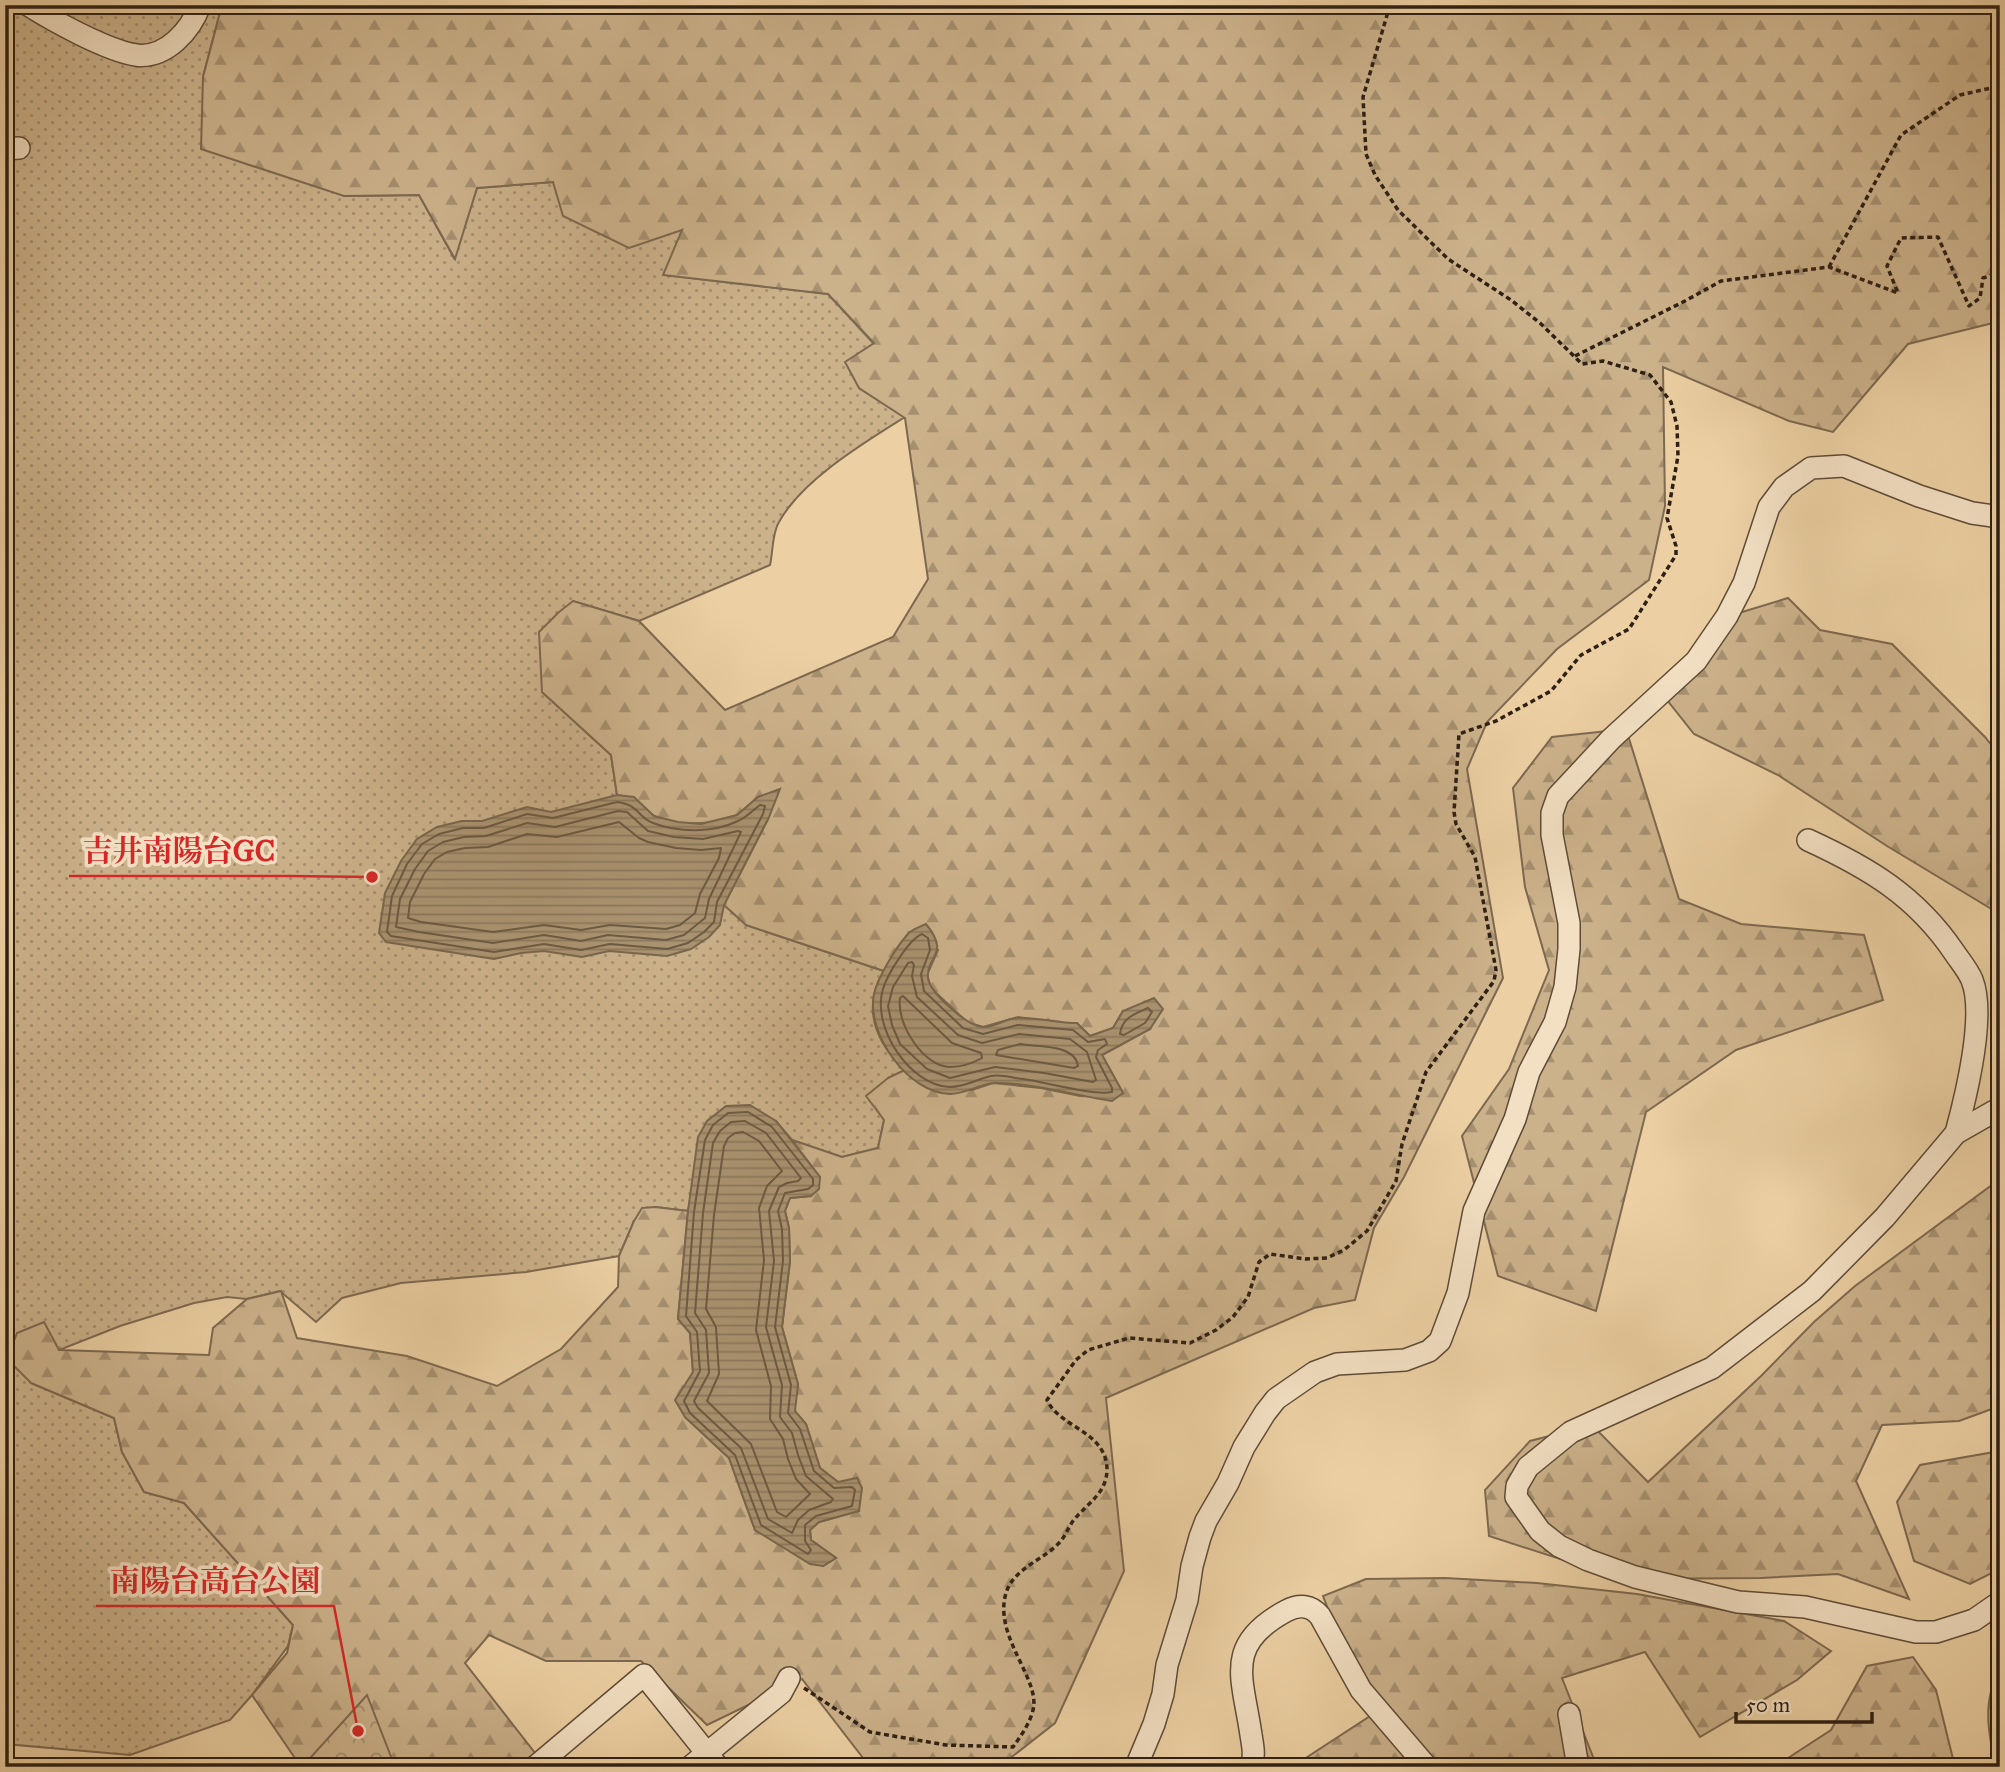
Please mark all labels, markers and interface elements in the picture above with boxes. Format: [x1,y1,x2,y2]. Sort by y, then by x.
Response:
callout: 吉井南陽台GC [69,825,289,876]
text: 吉井南陽台GC [83,833,275,869]
callout: 南陽台高台公園 [96,1555,334,1606]
text: 南陽台高台公園 [110,1563,320,1599]
scale bar [1736,1681,1872,1725]
text: 50 m [1746,1692,1791,1718]

